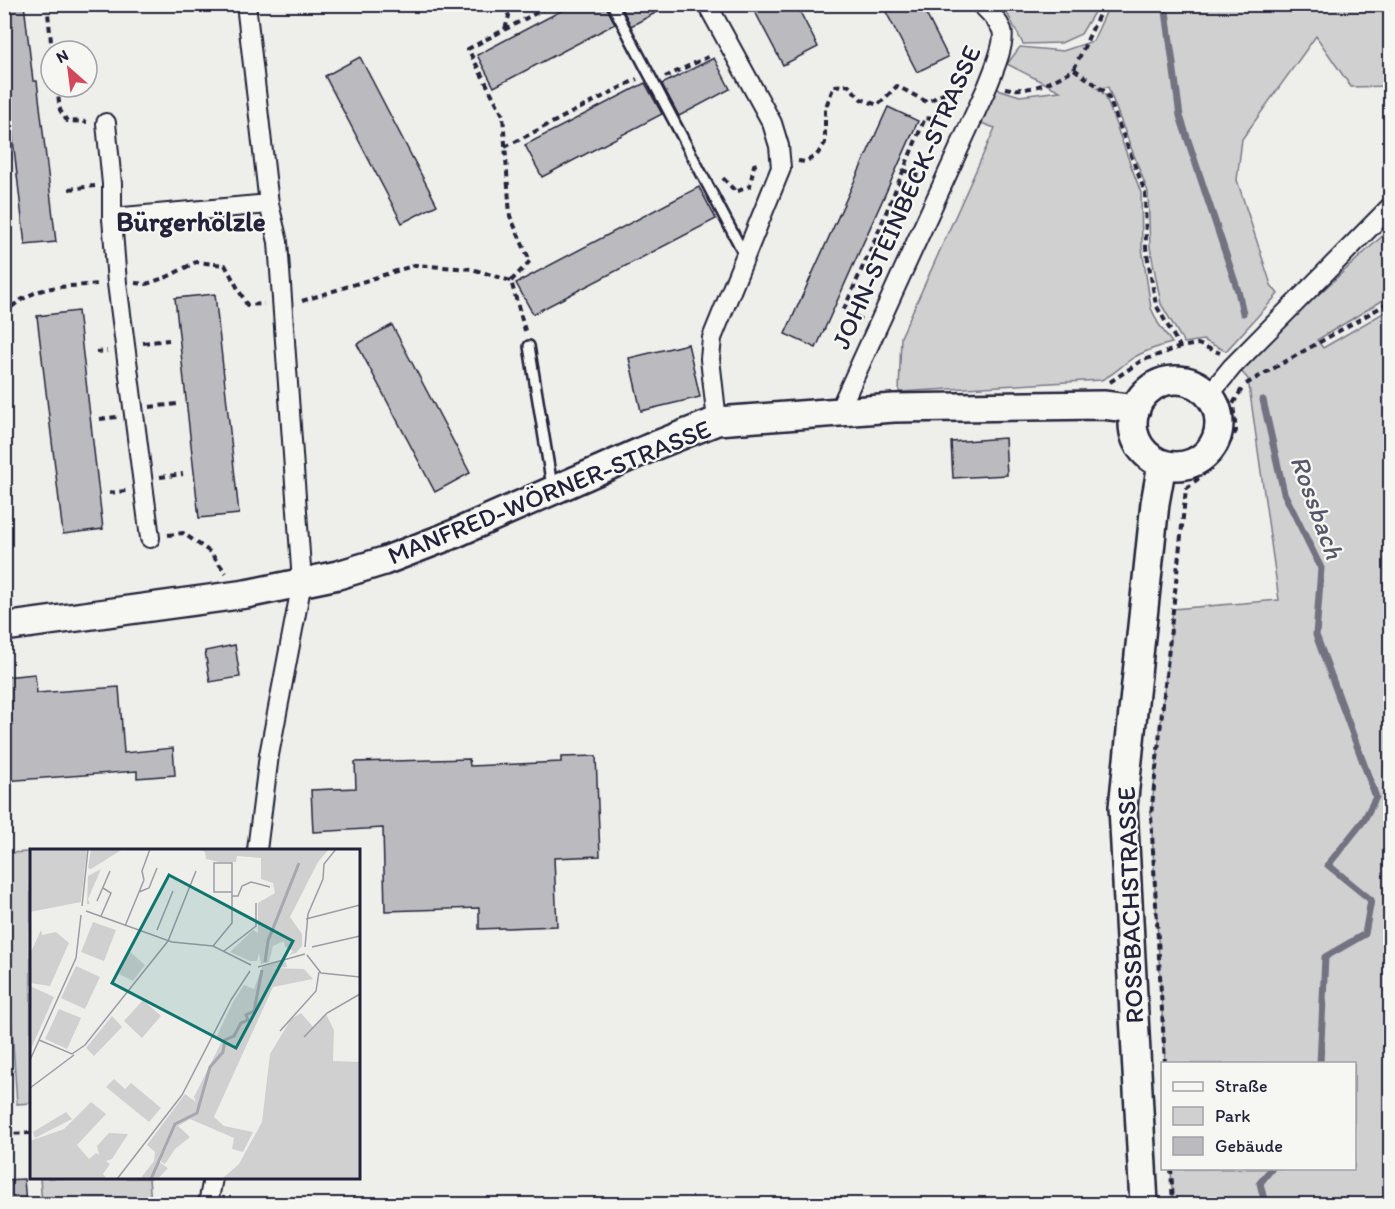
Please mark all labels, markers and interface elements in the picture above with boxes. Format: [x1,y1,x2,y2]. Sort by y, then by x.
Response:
north arrow [39,39,99,99]
street label: JOHN-STEINBECK-STRASSE [824,40,988,354]
text: N [53,45,71,67]
district label: Bürgerhölzle [116,205,266,238]
street label: MANFRED-WÖRNER-STRASSE [383,412,715,572]
water label: Rossbach [1284,451,1351,563]
street label: ROSSBACHSTRASSE [1110,786,1150,1024]
inset map [30,849,360,1179]
legend [1161,1062,1356,1170]
text: Straße [1215,1075,1268,1097]
text: Park [1215,1105,1250,1127]
text: Gebäude [1215,1135,1283,1157]

